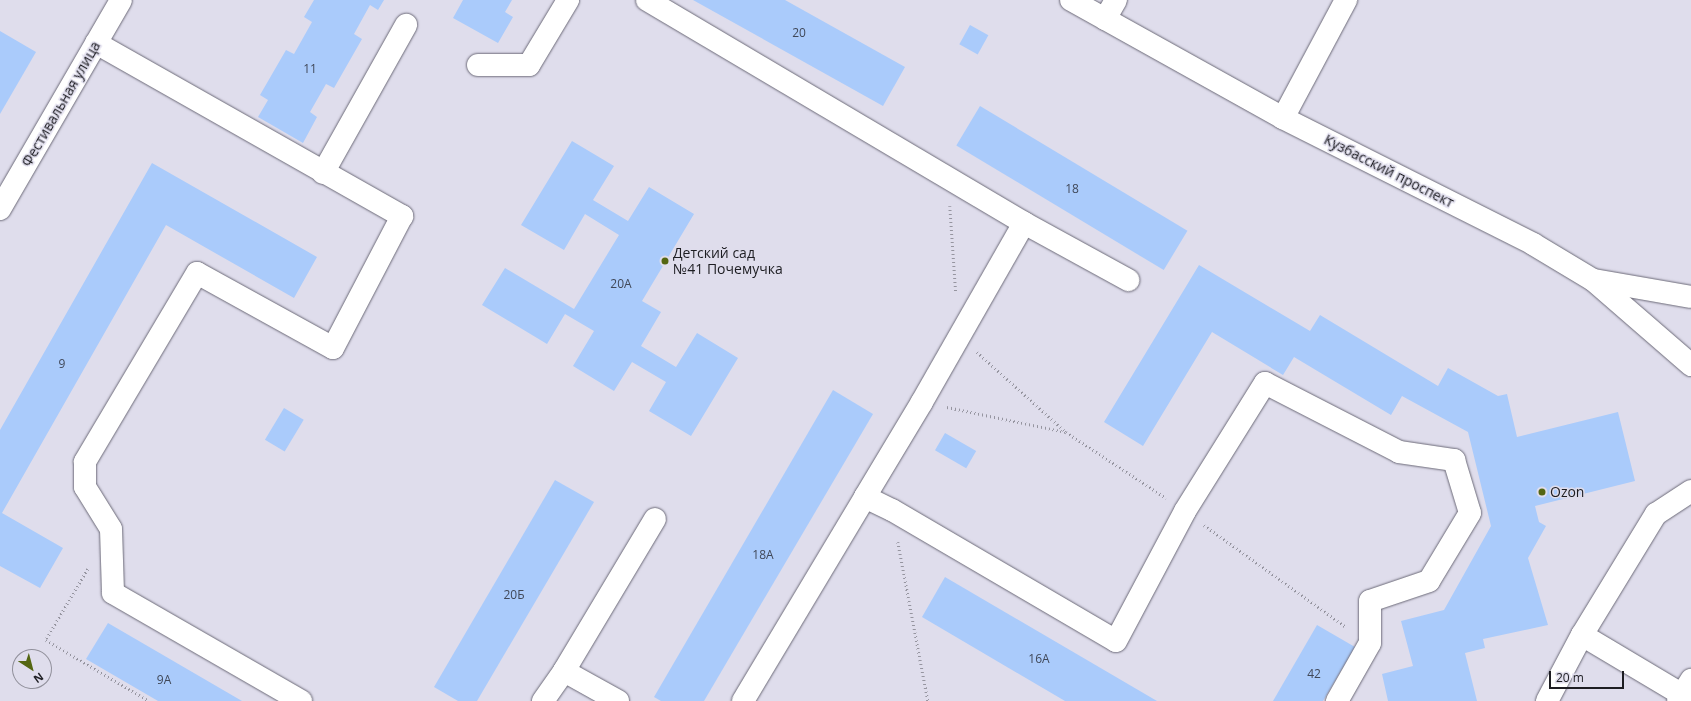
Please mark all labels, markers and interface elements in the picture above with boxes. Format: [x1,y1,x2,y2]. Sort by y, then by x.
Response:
house number: 20 [792,26,806,40]
street label: Фестивальная улица [18,38,104,170]
house number: 11 [303,62,317,76]
street label: Кузбасский проспект [1321,131,1457,211]
house number: 18 [1065,182,1079,196]
place label: Детский сад №41 Почемучка [673,245,783,278]
marker: Детский сад №41 Почемучка [660,256,670,266]
house number: 20А [610,277,632,291]
house number: 9 [59,357,65,371]
place label: Ozon [1550,484,1584,500]
marker: Ozon [1537,487,1547,497]
house number: 18А [752,548,774,562]
house number: 20Б [503,588,525,602]
north arrow [12,649,52,689]
house number: 16А [1028,652,1050,666]
scale bar [1551,663,1626,689]
house number: 42 [1307,667,1321,681]
text: 20 m [1556,669,1584,686]
text: N [31,670,47,687]
house number: 9А [157,673,171,687]

